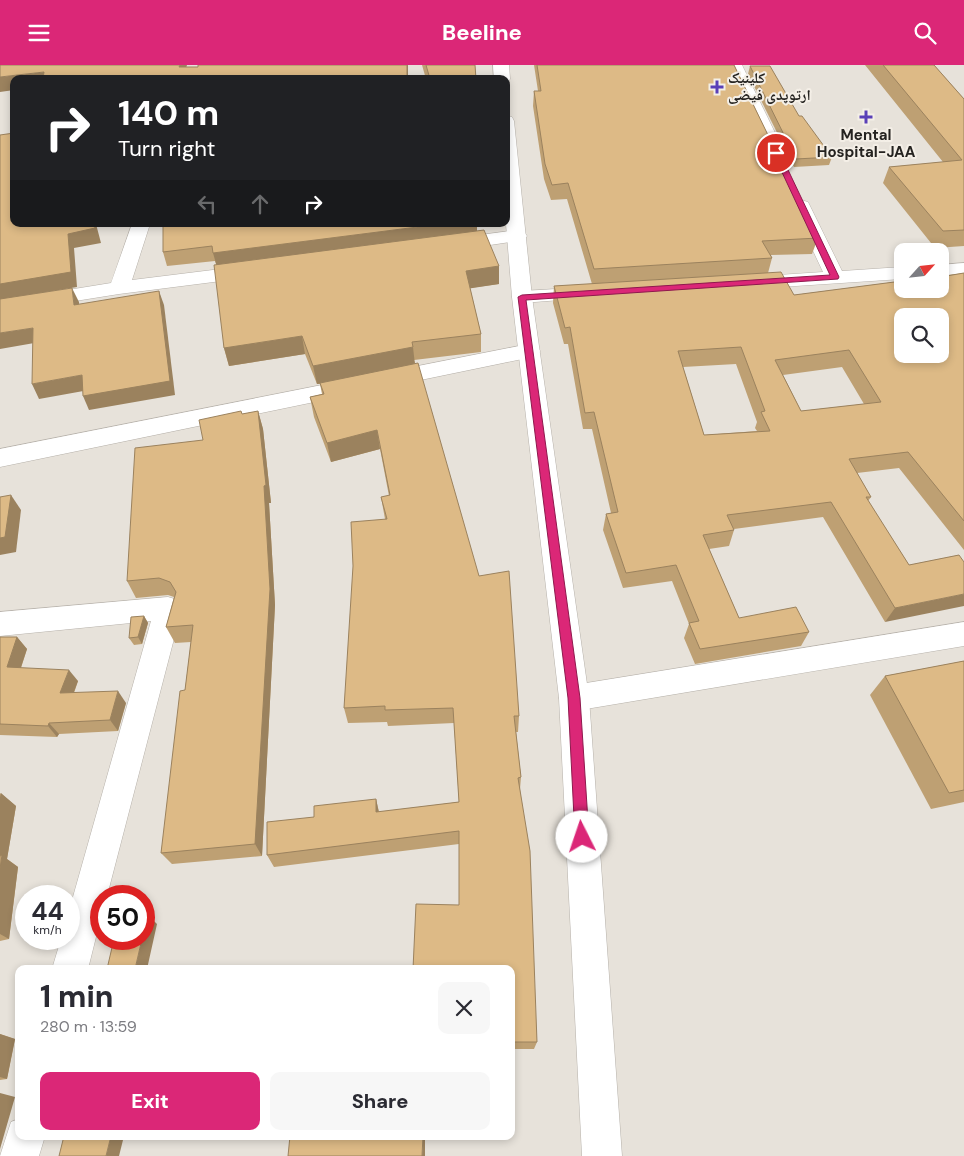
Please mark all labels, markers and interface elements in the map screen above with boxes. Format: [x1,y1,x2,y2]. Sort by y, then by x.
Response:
text: Beeline [442,18,522,47]
icon: menu [25,19,53,47]
icon: search [911,19,939,47]
place label: کلینیک ارتوپدی فیضی [728,68,811,105]
marker: کلینیک ارتوپدی فیضی [710,80,724,94]
text: 140 m [118,90,219,136]
icon: right [35,95,100,160]
marker: Mental Hospital-JAA [859,110,873,124]
place label: Mental Hospital-JAA [817,125,916,162]
pin [755,132,797,174]
text: Turn right [118,134,215,163]
icon: arrive [762,139,790,167]
icon: left [193,190,221,218]
icon: ahead [246,190,274,218]
icon: right [299,190,327,218]
north arrow [894,243,949,297]
map controls [894,243,949,363]
button: search [894,308,949,363]
position arrow [555,810,607,862]
speed limit sign: 50 [90,885,155,950]
text: 44 [31,895,64,928]
text: km/h [33,922,62,938]
text: 1 min [40,977,113,1016]
button: close [438,982,490,1034]
text: 280 m · 13:59 [40,1016,137,1037]
button: Exit [40,1072,260,1130]
button: Share [270,1072,490,1130]

